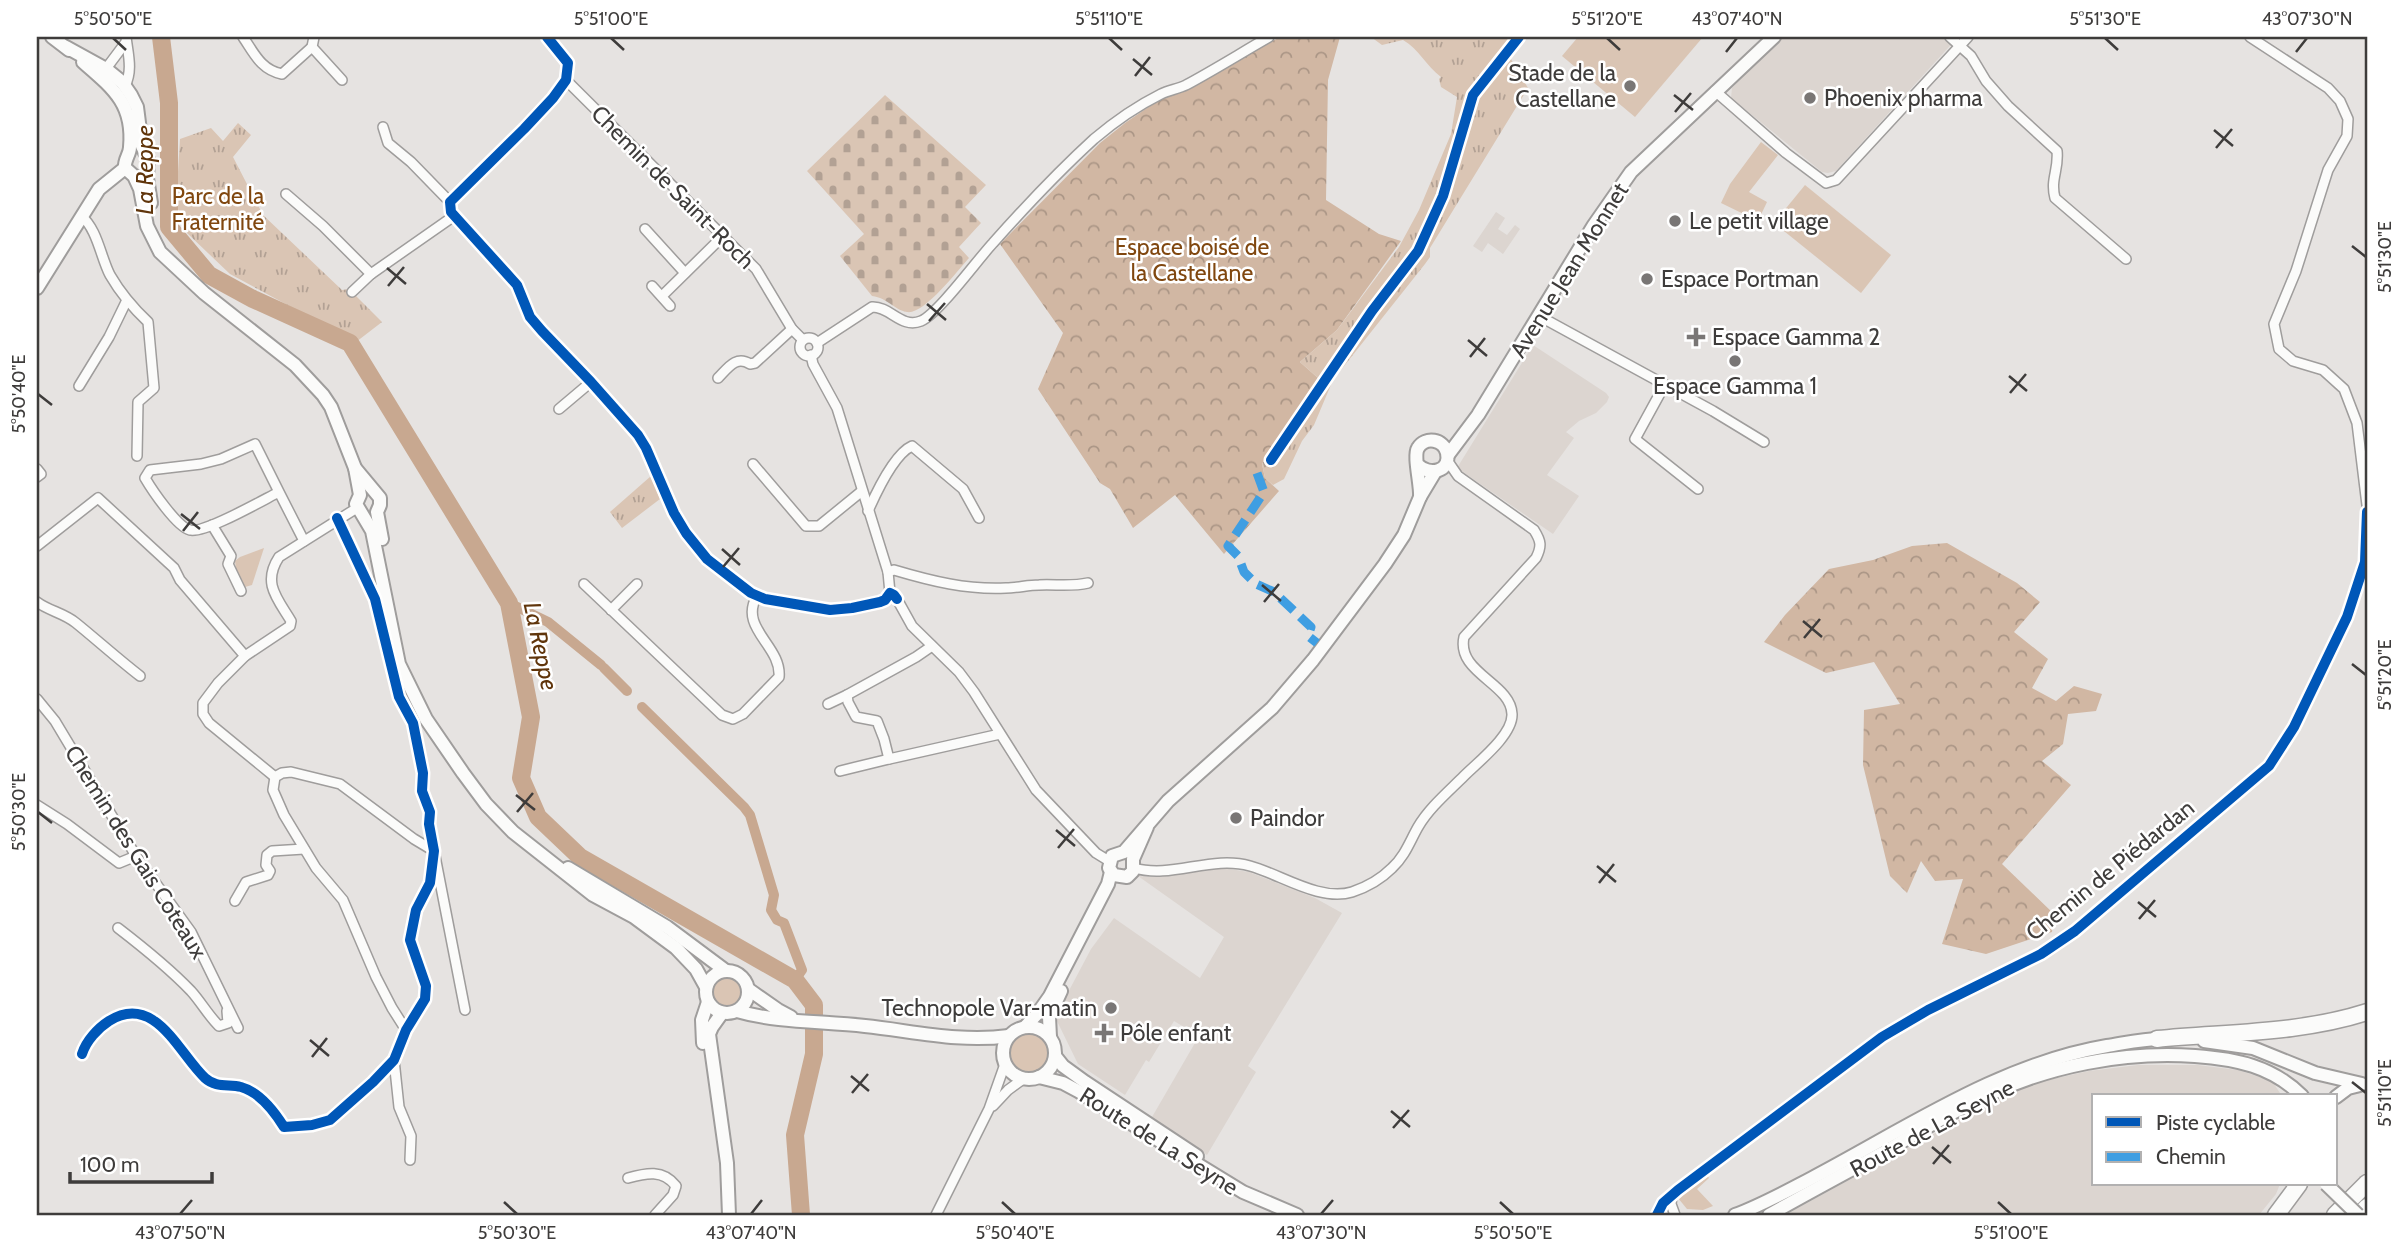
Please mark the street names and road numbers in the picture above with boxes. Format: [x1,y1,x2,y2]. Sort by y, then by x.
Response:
street label: Chemin de Saint-Roch [585,99,761,275]
street label: Avenue Jean Monnet [1504,177,1634,363]
street label: Chemin des Gais Coteaux [59,740,213,964]
street label: Chemin de Piédardan [2020,794,2200,946]
street label: Route de La Seyne [1845,1073,2019,1183]
street label: Route de La Seyne [1075,1081,1244,1201]

